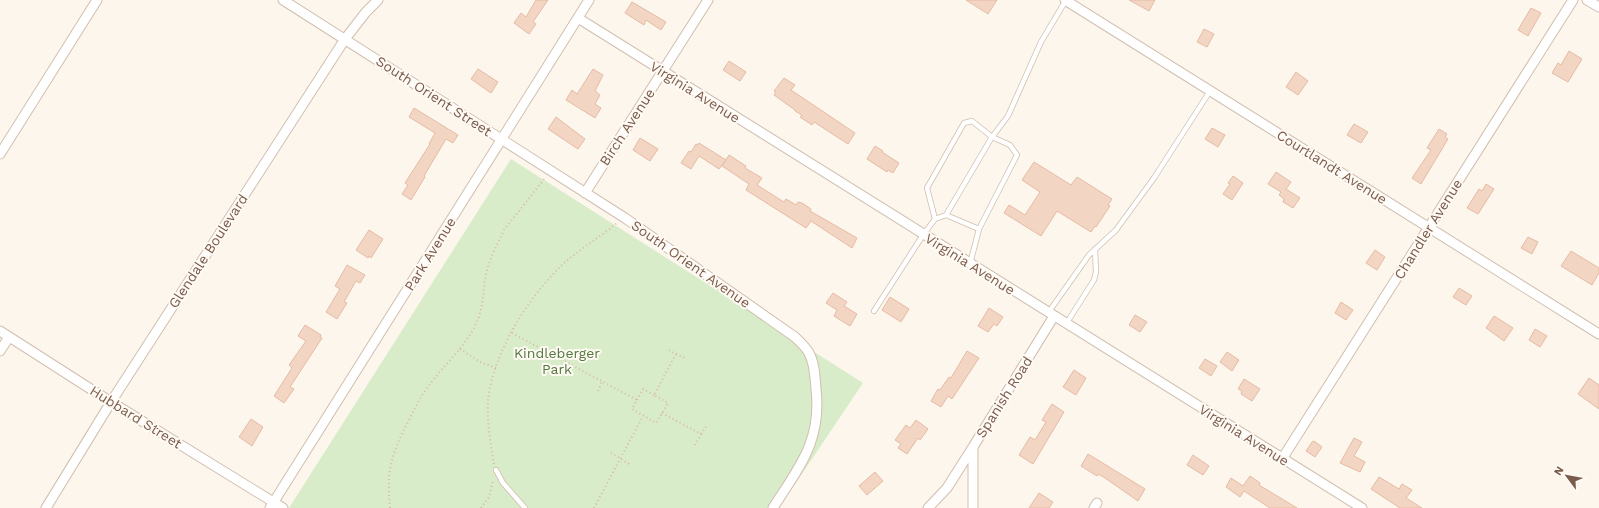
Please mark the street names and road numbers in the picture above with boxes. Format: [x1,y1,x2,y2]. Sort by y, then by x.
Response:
street label: South Orient Street [373,53,495,139]
street label: Virginia Avenue [647,58,743,126]
street label: Birch Avenue [596,85,658,169]
street label: Courtlandt Avenue [1274,127,1390,207]
street label: Chandler Avenue [1391,176,1465,282]
street label: Glendale Boulevard [165,191,251,311]
street label: Park Avenue [401,214,459,294]
street label: South Orient Avenue [628,217,754,311]
street label: Virginia Avenue [922,230,1018,298]
street label: Spanish Road [973,353,1035,441]
street label: Hubbard Street [87,382,185,452]
street label: Virginia Avenue [1196,401,1292,469]

